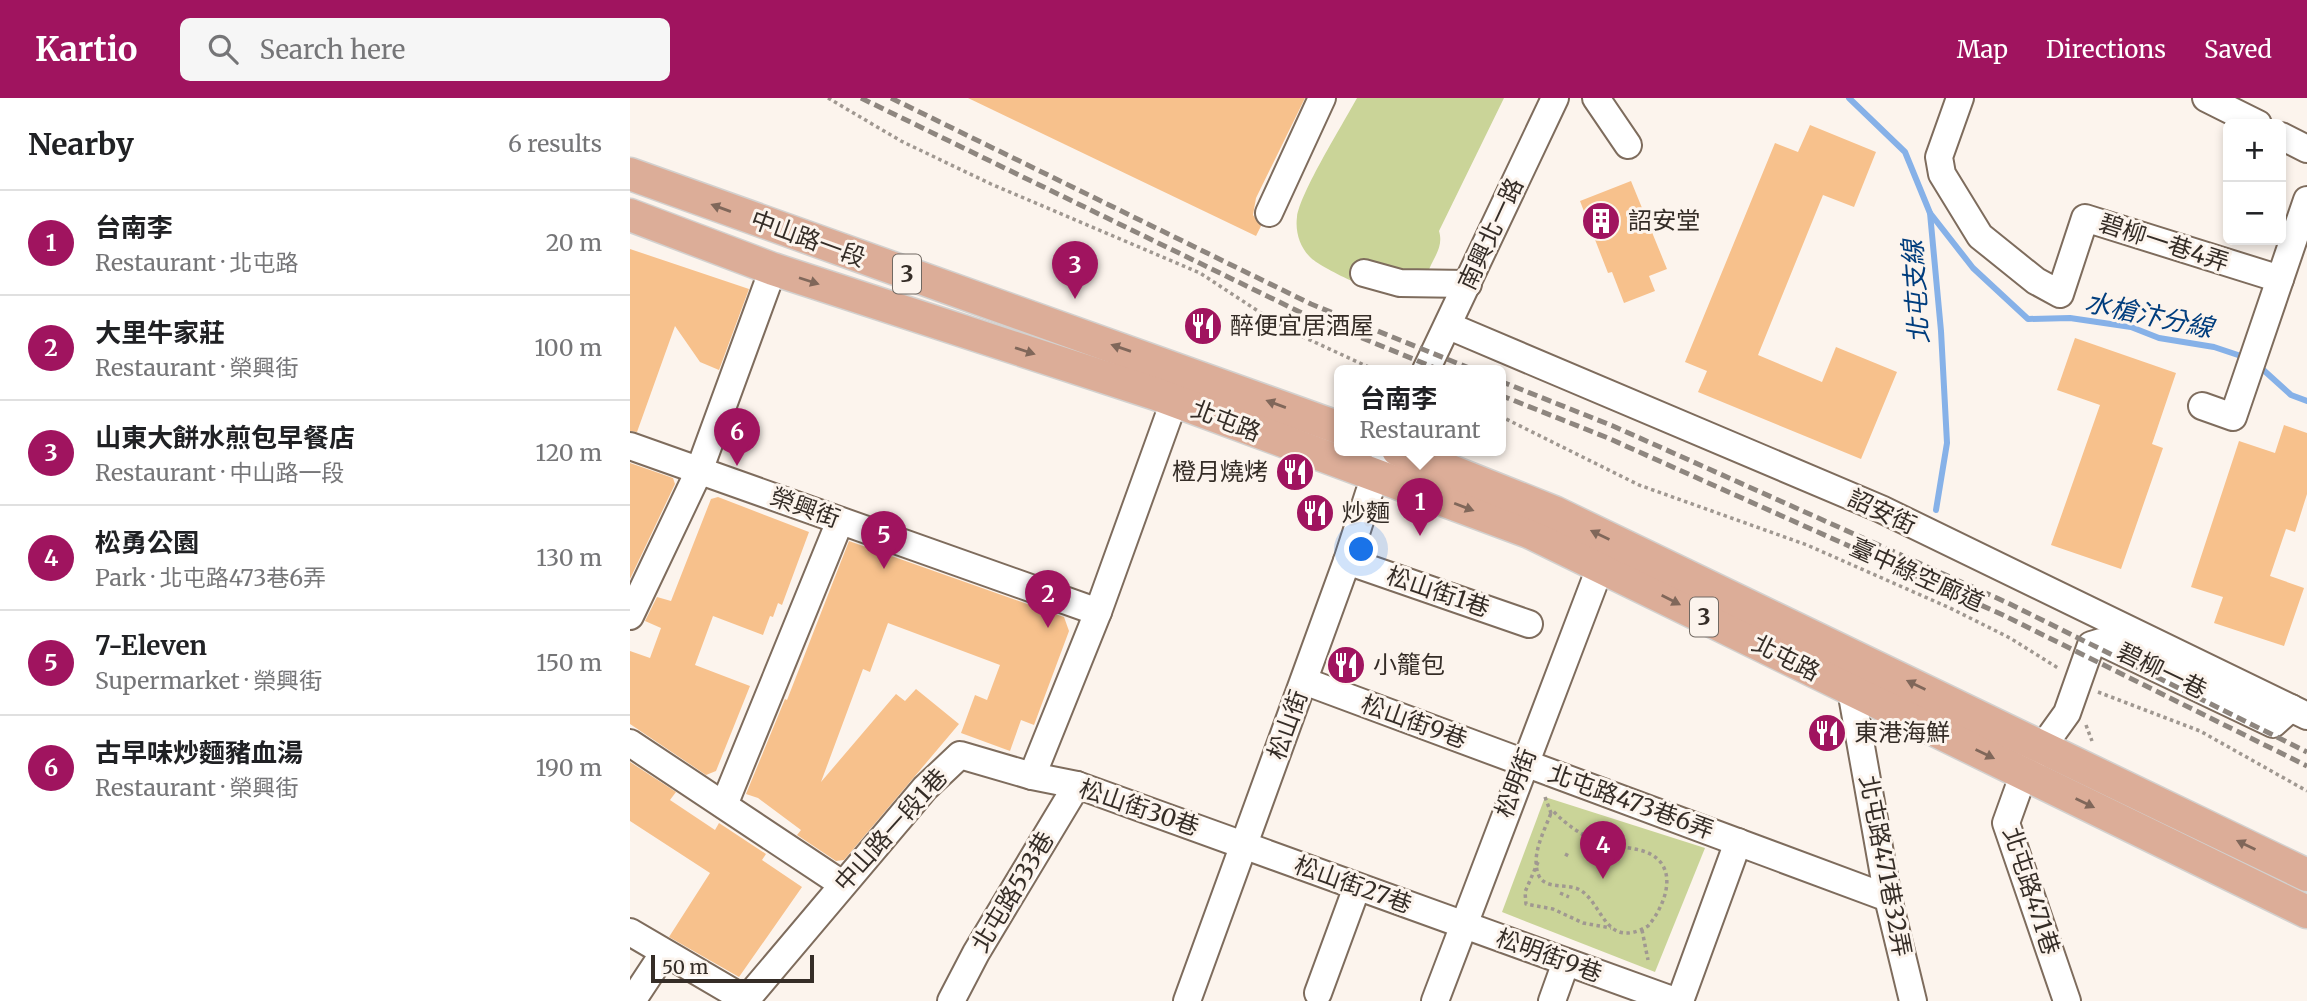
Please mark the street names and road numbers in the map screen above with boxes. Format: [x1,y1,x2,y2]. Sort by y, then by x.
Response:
street label: 南興北一路 [1451,173,1530,295]
street label: 中山路一段 [746,203,870,274]
street label: 碧柳一巷4弄 [2095,207,2233,278]
road number: 3 [893,254,921,294]
street label: 北屯路 [1187,393,1265,448]
street label: 榮興街 [766,481,844,534]
street label: 詔安街 [1843,482,1921,541]
street label: 臺中綠空廊道 [1845,531,1989,618]
street label: 松山街1巷 [1383,559,1494,624]
road number: 3 [1690,597,1718,636]
street label: 北屯路 [1747,627,1825,688]
street label: 碧柳一巷 [2112,636,2212,706]
street label: 松山街 [1261,686,1314,764]
street label: 松山街9巷 [1357,688,1471,755]
street label: 松明街 [1488,744,1543,822]
street label: 北屯路473巷6弄 [1544,759,1718,845]
street label: 中山路一段1巷 [827,762,954,898]
street label: 松山街30巷 [1075,773,1203,843]
street label: 北屯路471巷32弄 [1853,773,1918,959]
street label: 北屯路471巷 [1996,823,2067,959]
street label: 北屯路533巷 [964,826,1061,958]
street label: 松山街27巷 [1290,849,1416,920]
street label: 松明街9巷 [1492,922,1606,989]

